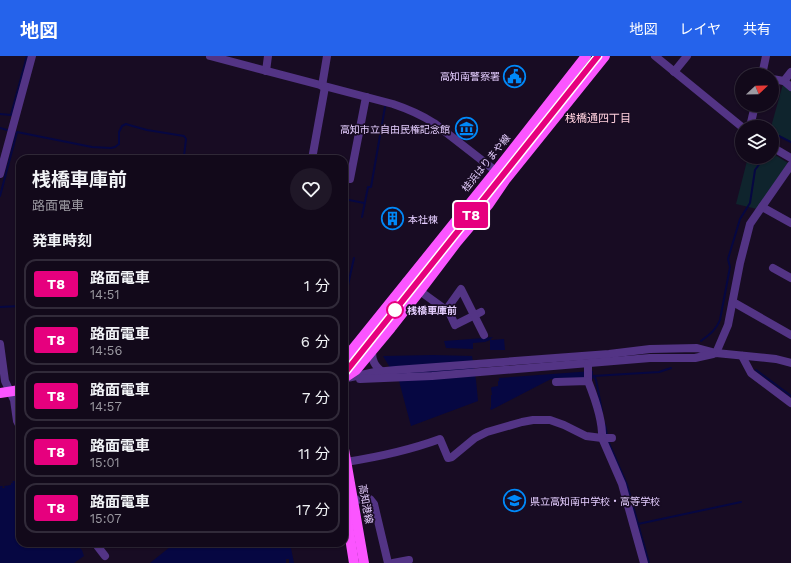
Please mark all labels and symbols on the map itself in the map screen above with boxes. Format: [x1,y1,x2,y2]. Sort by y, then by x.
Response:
public building icon: 高知南警察署 [502,63,528,89]
north arrow [735,68,779,112]
place label: 高知南警察署 [440,71,500,82]
district label: 桟橋通四丁目 [565,112,631,125]
museum icon: 高知市立自由民権記念館 [453,116,479,142]
place label: 高知市立自由民権記念館 [340,124,450,135]
street label: 桂浜はりまや線 [460,132,512,194]
line badge: T8 [453,202,489,228]
building icon: 本社棟 [380,206,406,232]
place label: 本社棟 [408,214,438,225]
marker: 桟橋車庫前 [386,301,404,319]
place label: 桟橋車庫前 [407,305,457,316]
street label: 高知港線 [357,483,375,525]
school or university icon: 県立高知南中学校・高等学校 [501,488,527,514]
place label: 県立高知南中学校・高等学校 [530,496,660,507]

